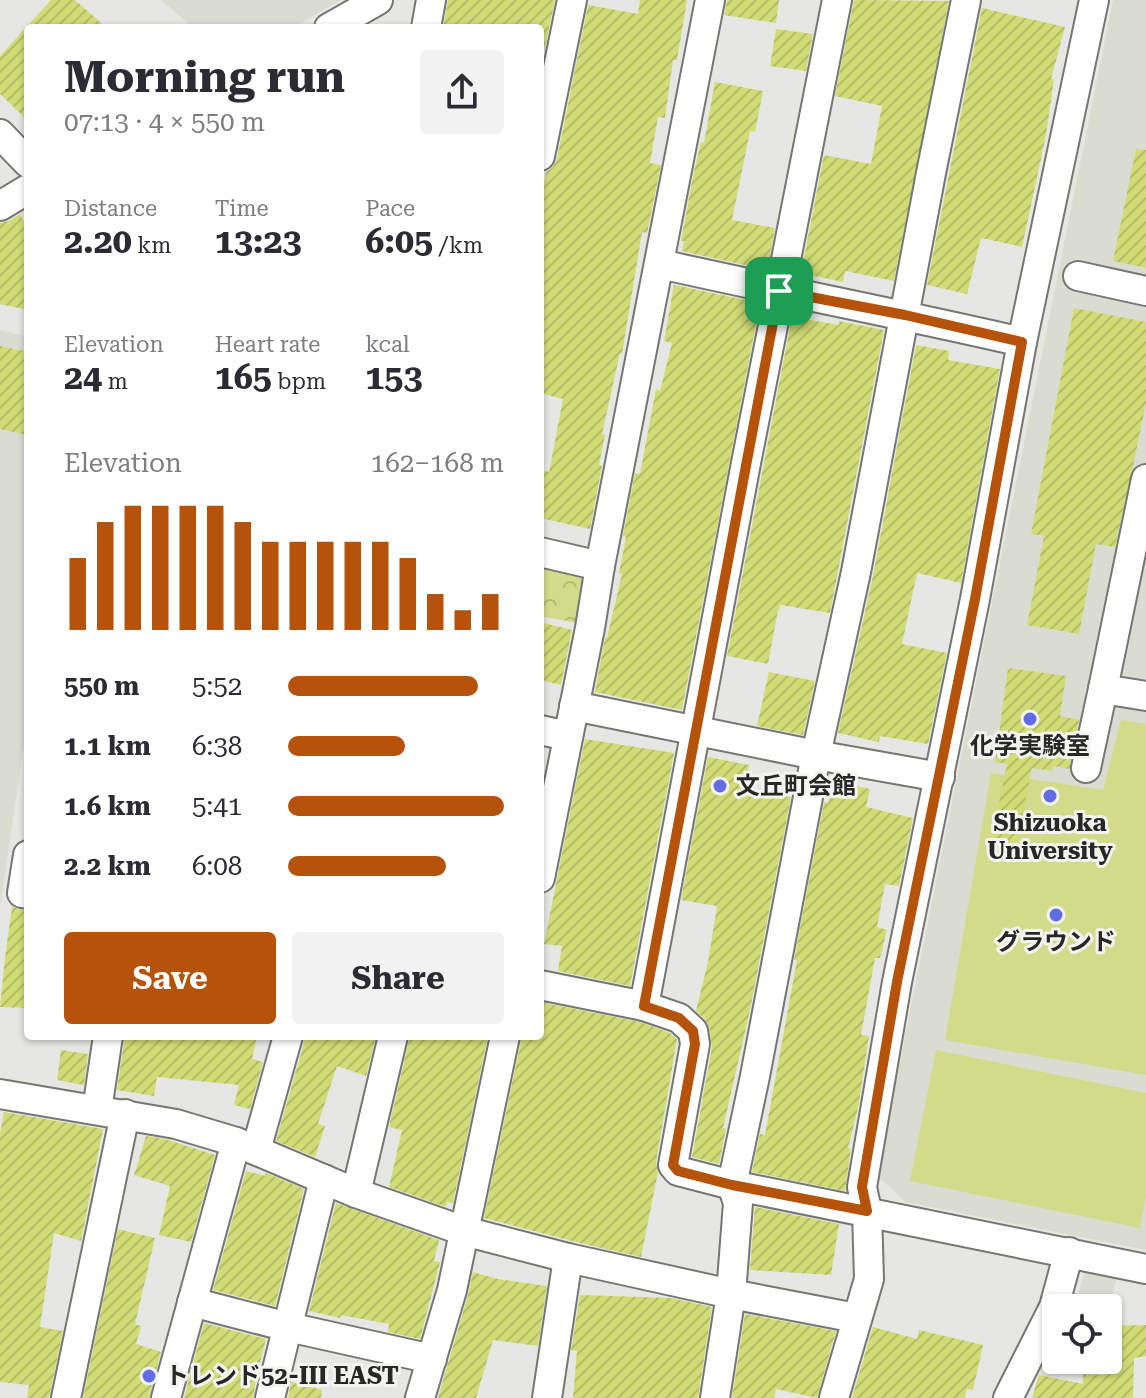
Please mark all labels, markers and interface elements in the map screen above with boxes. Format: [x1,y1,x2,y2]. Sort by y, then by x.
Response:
button: share [420,50,504,134]
text: Morning run [64,51,345,103]
text: 07:13 · 4 × 550 m [64,107,265,137]
text: Distance [64,196,157,221]
text: Time [215,196,269,221]
text: Pace [365,196,415,221]
text: 2.20 [64,221,132,261]
text: 13:23 [215,221,301,261]
text: 6:05 [365,221,433,261]
text: km [132,233,171,258]
text: /km [433,233,483,258]
pin [745,257,813,325]
icon: arrive [757,269,801,313]
text: Elevation [64,332,164,357]
text: Heart rate [215,332,320,357]
text: kcal [365,332,410,357]
text: 24 [64,357,102,397]
text: 165 [215,357,272,397]
text: 153 [365,357,422,397]
text: m [102,369,128,394]
text: bpm [272,369,326,394]
text: Elevation [64,448,182,478]
text: 162–168 m [371,448,504,478]
text: 550 m [64,671,139,701]
text: 5:52 [192,671,242,701]
marker: 化学実験室 [1021,710,1039,728]
text: 1.1 km [64,731,151,761]
text: 6:38 [192,731,242,761]
place label: 化学実験室 [970,732,1090,760]
place label: 文丘町会館 [736,772,856,800]
marker: 文丘町会館 [711,777,729,795]
marker: Shizuoka University [1041,787,1059,805]
text: 1.6 km [64,791,151,821]
text: 5:41 [192,791,242,821]
place label: Shizuoka University [987,809,1113,865]
text: 2.2 km [64,851,151,881]
text: 6:08 [192,851,242,881]
marker: グラウンド [1047,906,1065,924]
place label: グラウンド [996,928,1116,956]
button: Save [64,932,276,1024]
button: Share [292,932,504,1024]
map controls [1042,1294,1122,1374]
button: locate [1042,1294,1122,1374]
place label: トレンド52-III EAST [165,1362,399,1390]
marker: トレンド52-III EAST [140,1367,158,1385]

